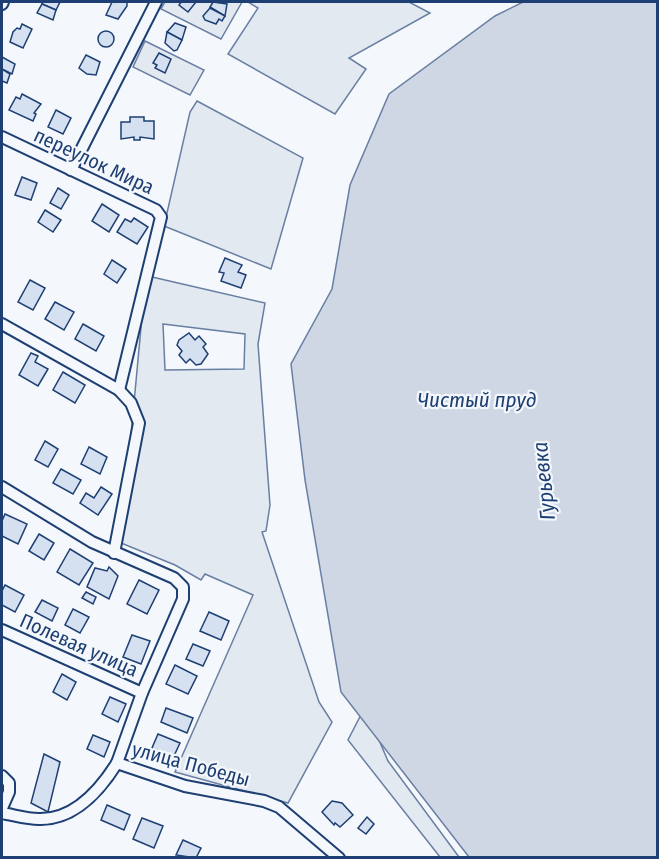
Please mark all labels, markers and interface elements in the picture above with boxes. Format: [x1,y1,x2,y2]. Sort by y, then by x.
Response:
street label: переулок Мира [30,123,158,199]
water label: Чистый пруд [418,387,537,413]
water label: Гурьевка [527,440,561,522]
street label: Полевая улица [16,608,142,682]
street label: улица Победы [130,737,252,791]

